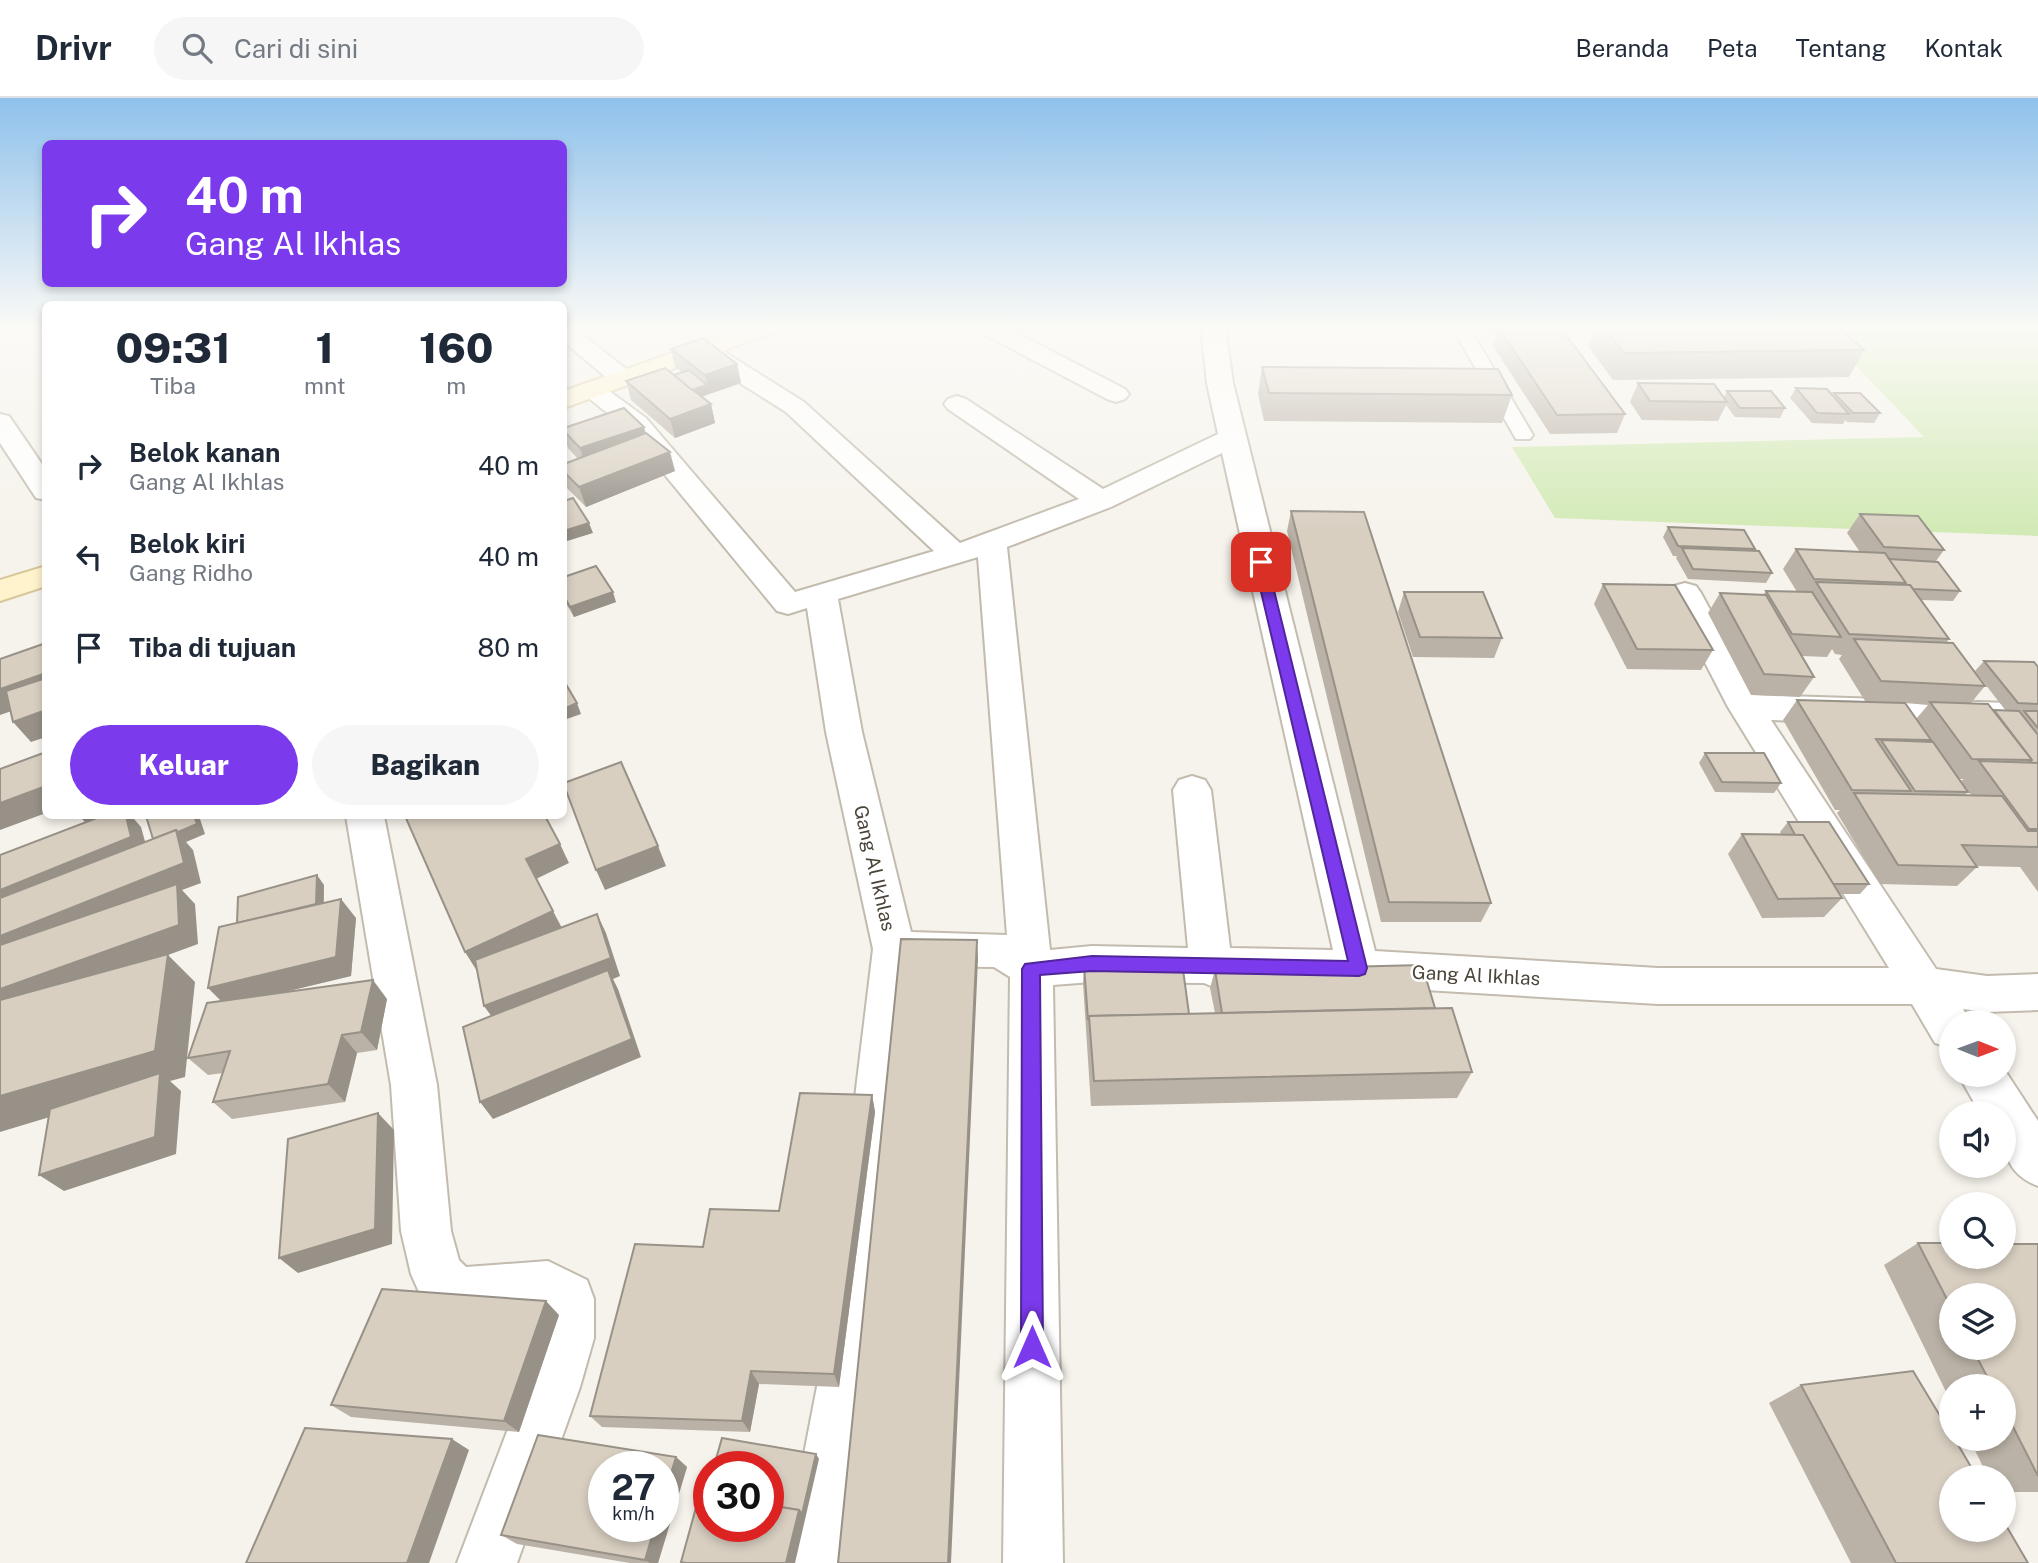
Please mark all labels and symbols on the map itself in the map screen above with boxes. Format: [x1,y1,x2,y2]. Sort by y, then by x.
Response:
pin [1231,532,1291,592]
street label: Gang Al Ikhlas [850,803,900,933]
street label: Gang Al Ikhlas [1411,961,1541,989]
north arrow [1939,1010,2016,1087]
position arrow [995,1310,1069,1384]
speed limit sign: 30 [693,1451,784,1542]

